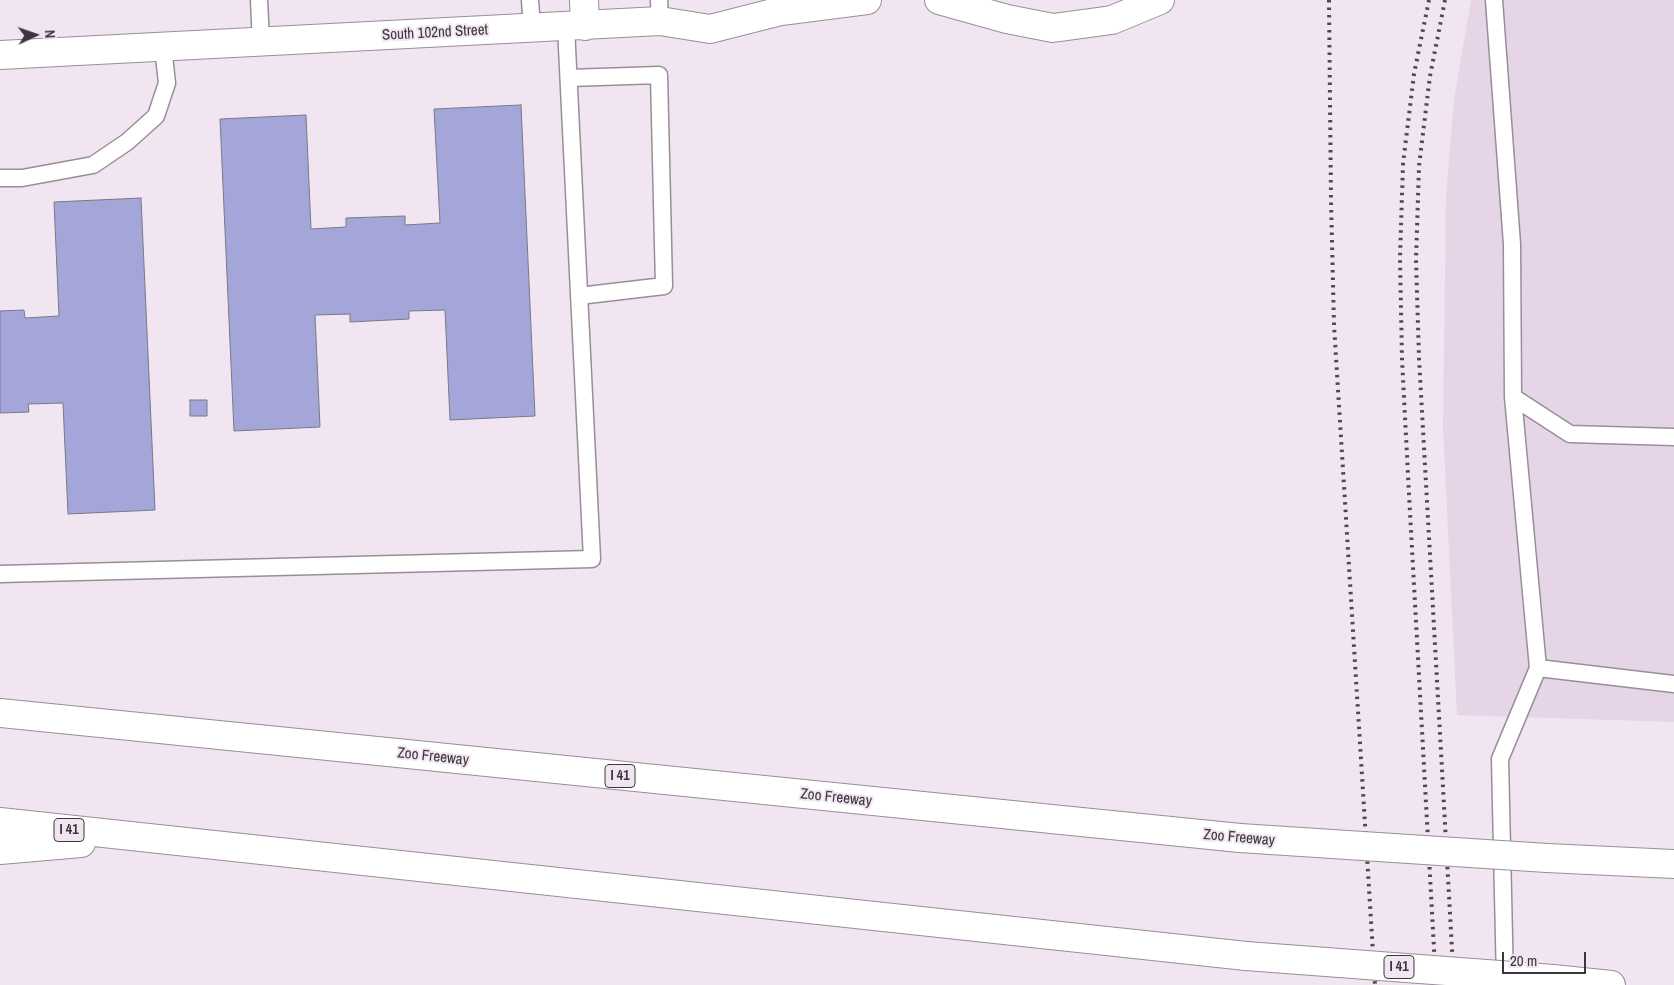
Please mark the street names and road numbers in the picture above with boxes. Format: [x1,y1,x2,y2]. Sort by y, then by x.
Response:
street label: South 102nd Street [382,21,488,45]
street label: Zoo Freeway [396,744,470,770]
road number: I 41 [605,764,635,788]
street label: Zoo Freeway [799,785,873,811]
road number: I 41 [54,818,84,842]
street label: Zoo Freeway [1202,826,1276,850]
road number: I 41 [1384,956,1414,979]

